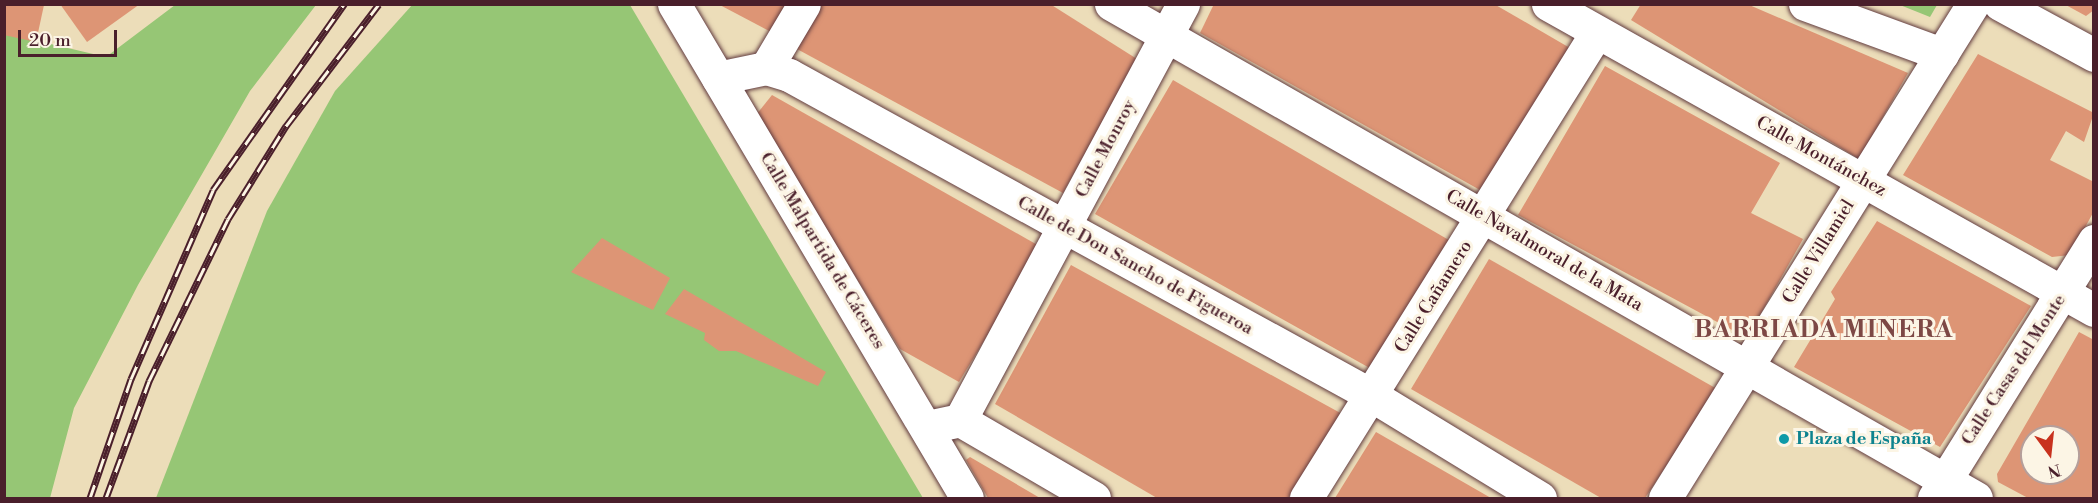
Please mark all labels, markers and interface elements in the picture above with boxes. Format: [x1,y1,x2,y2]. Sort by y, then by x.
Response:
scale bar [21,18,120,56]
text: 20 m [29,29,71,52]
street label: Calle Monroy [1071,96,1141,202]
street label: Calle Montánchez [1752,112,1890,202]
street label: Calle Malpartida de Cáceres [755,149,889,353]
street label: Calle Navalmoral de la Mata [1442,186,1646,316]
street label: Calle de Don Sancho de Figueroa [1013,192,1257,340]
street label: Calle Villamiel [1778,196,1860,308]
street label: Calle Cañamero [1391,237,1477,357]
street label: Calle Casas del Monte [1957,291,2071,449]
district label: BARRIADA MINERA [1694,317,1954,345]
north arrow [2020,425,2080,485]
place label: Plaza de España [1796,428,1932,450]
marker: Plaza de España [1777,432,1791,446]
text: N [2045,459,2063,482]

